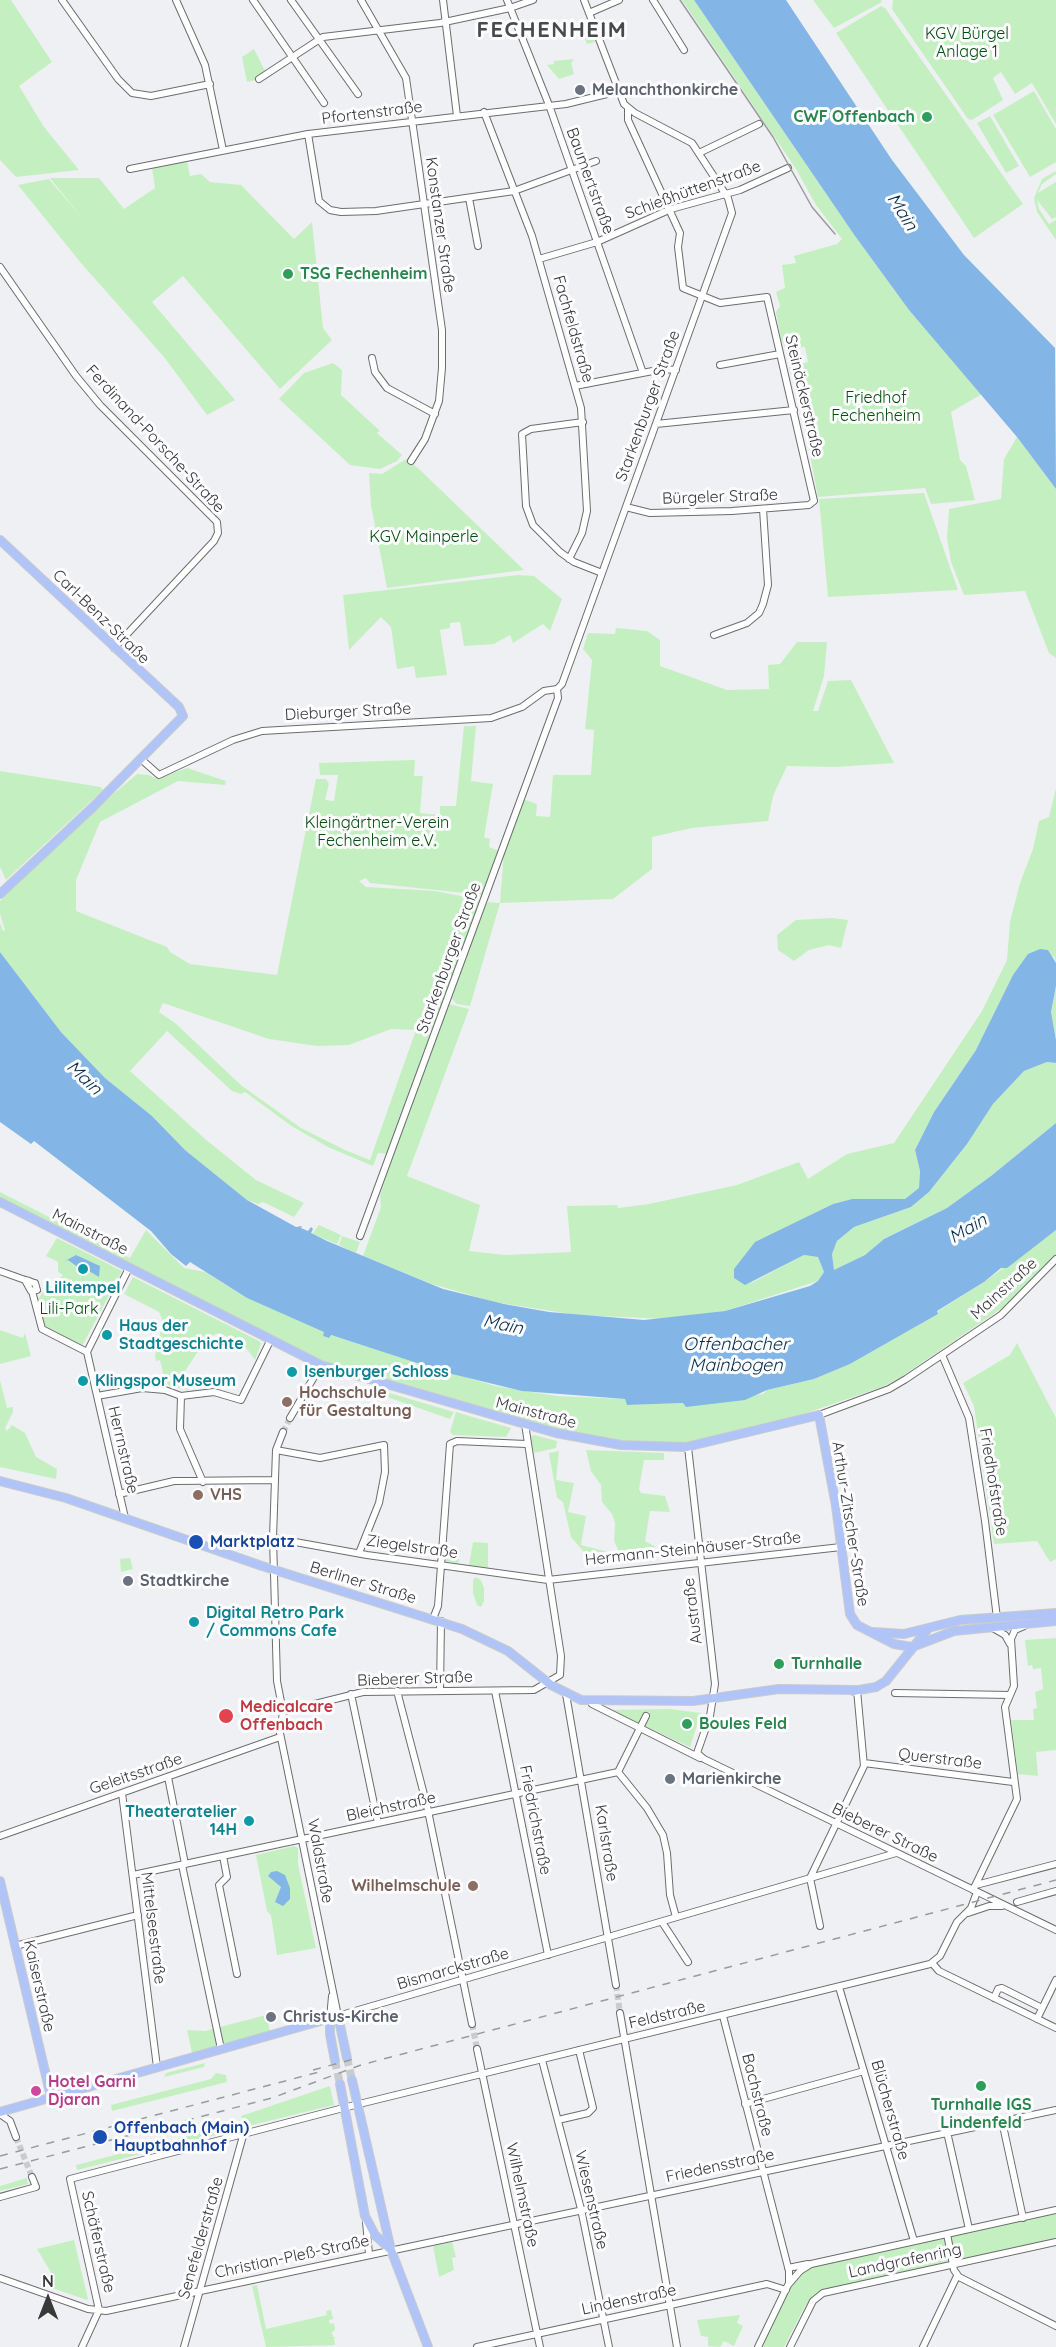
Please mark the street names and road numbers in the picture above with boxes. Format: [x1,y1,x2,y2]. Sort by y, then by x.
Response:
street label: Pfortenstraße [320,97,424,129]
street label: Baumertstraße [562,125,618,237]
street label: Konstanzer Straße [421,156,459,294]
street label: Schießhüttenstraße [622,157,764,223]
street label: Fachfeldstraße [549,273,597,385]
street label: Starkenburger Straße [612,328,684,484]
street label: Steinäckerstraße [781,333,827,459]
street label: Ferdinand-Porsche-Straße [81,361,229,517]
street label: Bürgeler Straße [662,485,778,509]
street label: Carl-Benz-Straße [48,566,154,668]
street label: Dieburger Straße [284,699,412,725]
street label: Starkenburger Straße [413,880,485,1036]
street label: Mainstraße [49,1205,131,1259]
street label: Mainstraße [967,1254,1041,1324]
street label: Mainstraße [493,1393,579,1433]
street label: Herrnstraße [104,1404,142,1496]
street label: Friedhofstraße [975,1427,1011,1537]
street label: Arthur-Zitscher-Straße [827,1440,873,1608]
street label: Hermann-Steinhäuser-Straße [584,1528,802,1570]
street label: Ziegelstraße [365,1531,459,1563]
street label: Berliner Straße [307,1558,419,1608]
street label: Austraße [679,1577,707,1645]
street label: Bieberer Straße [357,1667,473,1691]
street label: Querstraße [897,1744,983,1774]
street label: Geleitsstraße [87,1749,185,1799]
street label: Friedrichstraße [515,1763,555,1877]
street label: Bleichstraße [344,1788,438,1826]
street label: Bieberer Straße [829,1799,941,1867]
street label: Karlstraße [590,1803,622,1883]
street label: Waldstraße [303,1817,337,1905]
street label: Mittelseestraße [137,1871,169,1985]
street label: Kaiserstraße [19,1938,59,2034]
street label: Bismarckstraße [395,1944,511,1994]
street label: Feldstraße [627,1997,707,2033]
street label: Bachstraße [737,2052,777,2138]
street label: Blücherstraße [867,2058,913,2162]
street label: Wilhelmstraße [502,2141,542,2249]
street label: Friedensstraße [664,2145,776,2187]
street label: Wiesenstraße [570,2149,612,2251]
street label: Senefelderstraße [174,2175,228,2301]
street label: Schäferstraße [77,2189,119,2295]
street label: Christian-Pleß-Straße [213,2231,371,2283]
street label: Landgrafenring [847,2240,963,2282]
street label: Lindenstraße [580,2281,678,2319]

